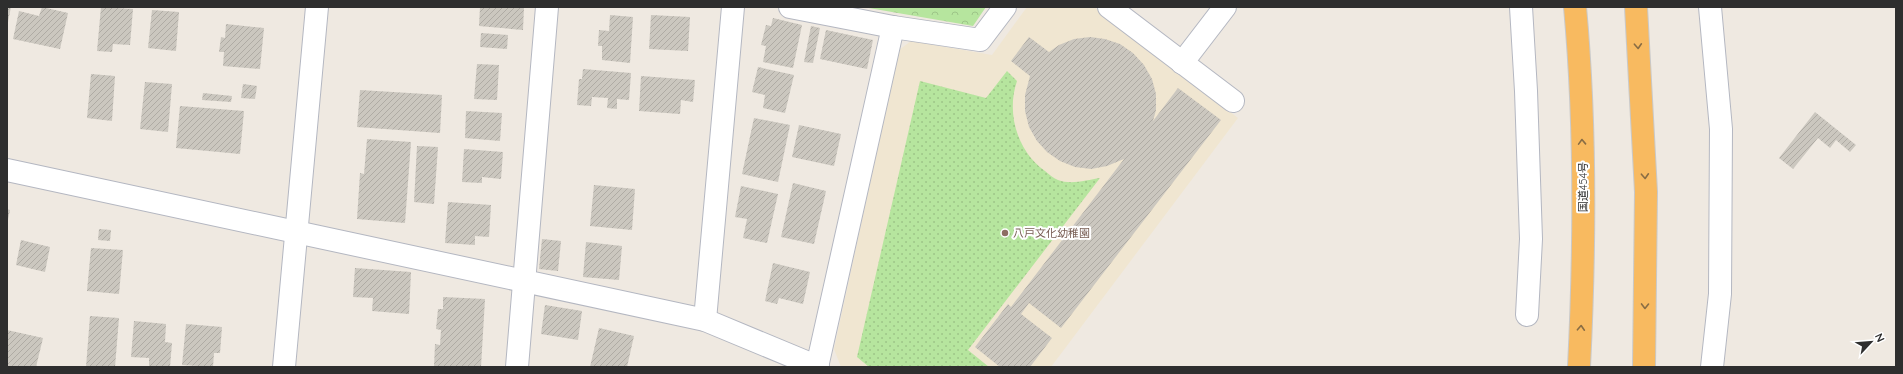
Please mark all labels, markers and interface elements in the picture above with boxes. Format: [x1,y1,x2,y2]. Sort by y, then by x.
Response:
one-way arrow [1634,43,1642,49]
one-way arrow [1578,139,1586,145]
street label: 国道454号 [1576,162,1590,212]
one-way arrow [1641,173,1650,179]
place label: 八戸文化幼稚園 [1013,226,1090,240]
marker: 八戸文化幼稚園 [1000,228,1010,238]
one-way arrow [1641,303,1649,309]
north arrow [1851,322,1891,362]
one-way arrow [1576,325,1585,331]
text: N [1872,331,1888,344]

